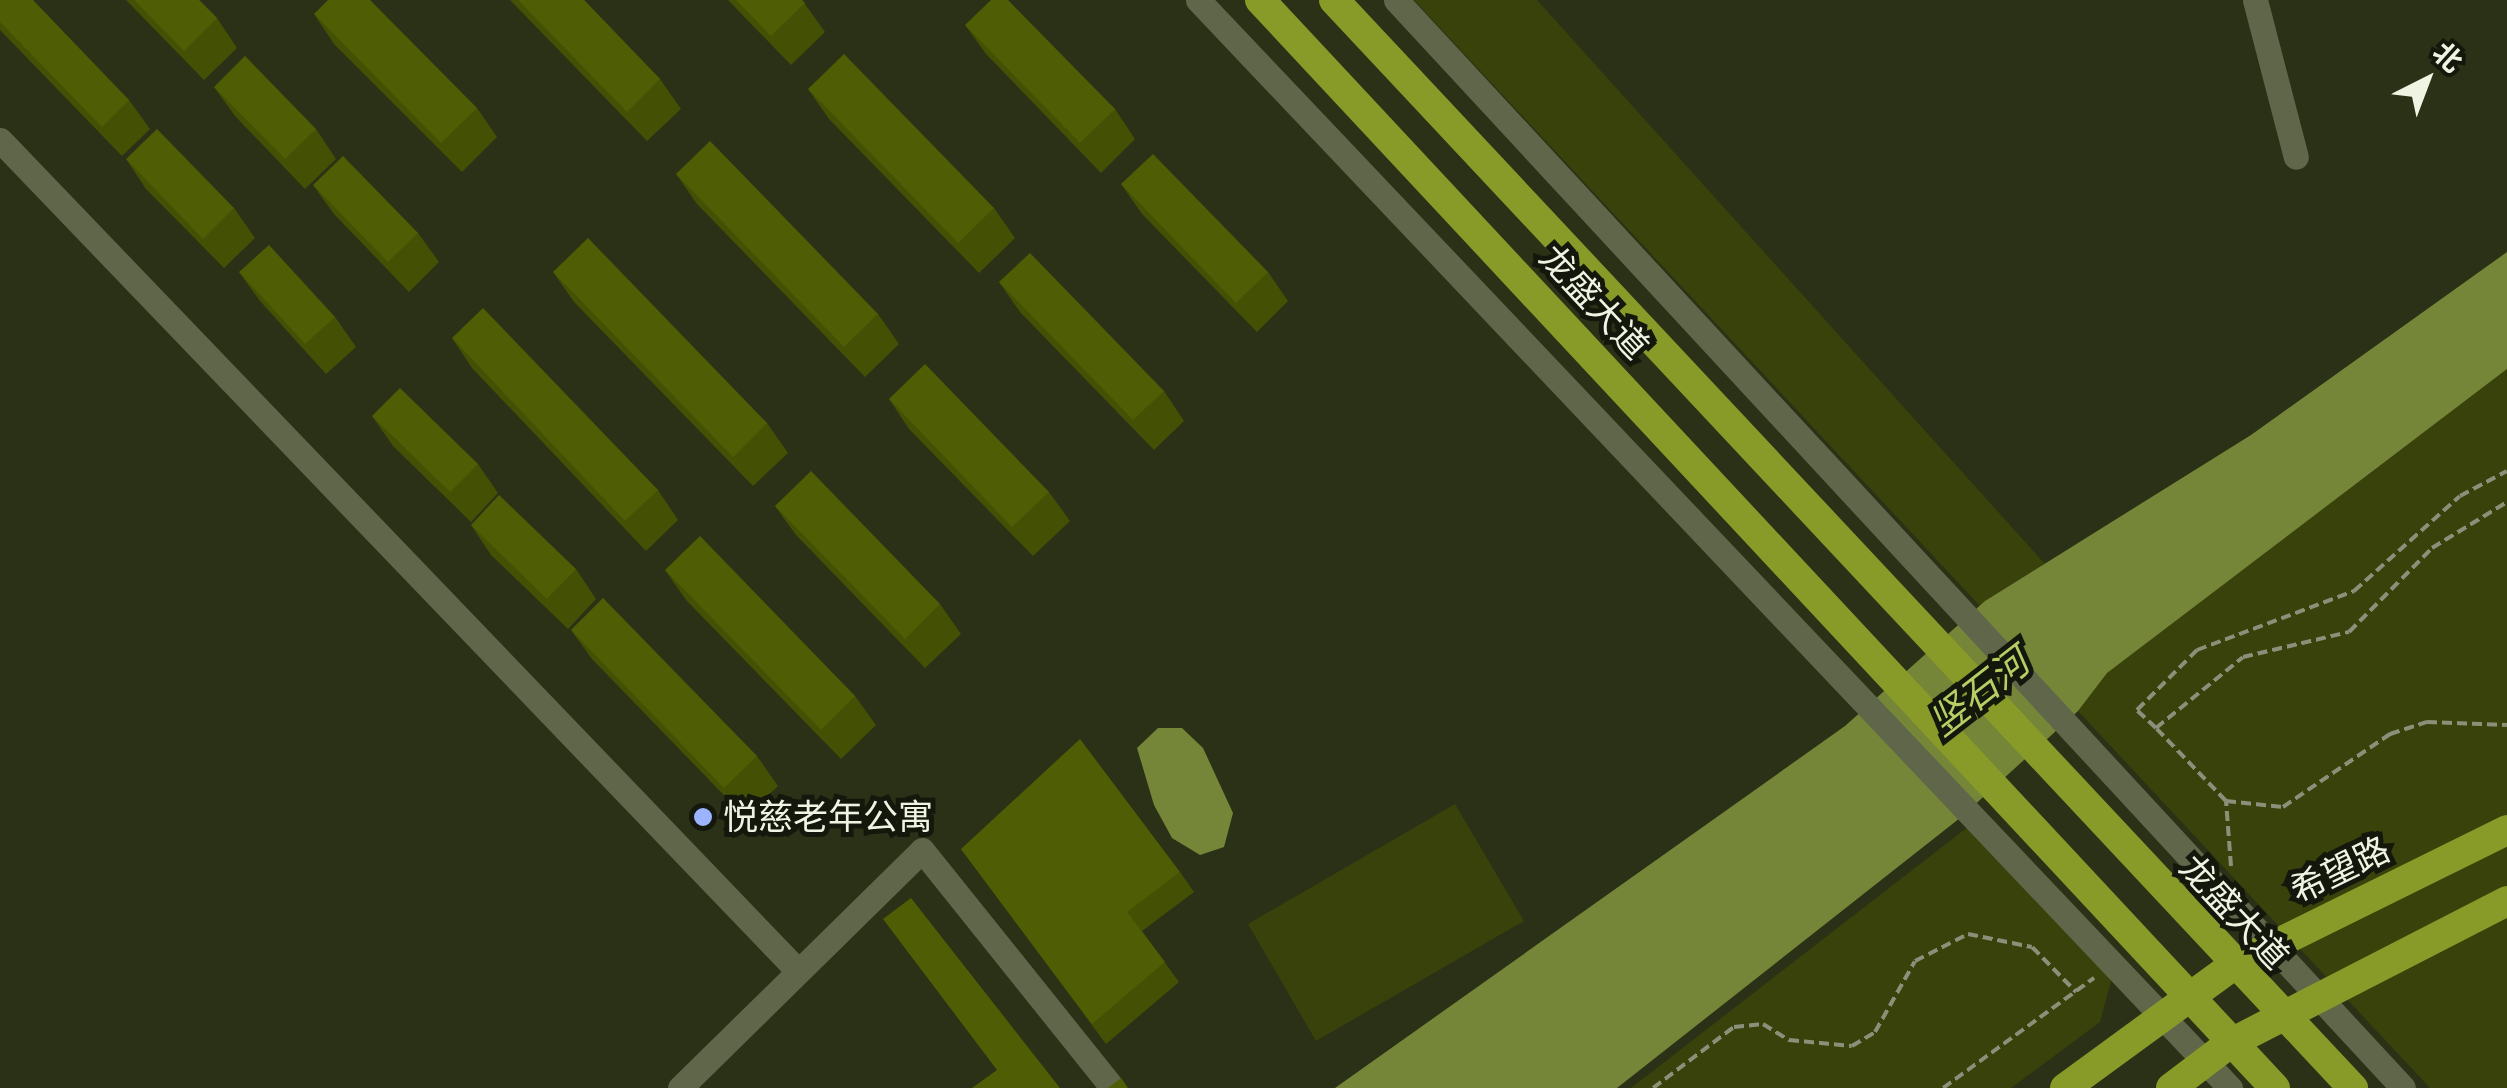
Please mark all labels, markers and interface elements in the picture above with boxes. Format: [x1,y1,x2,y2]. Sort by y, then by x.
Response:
north arrow [2377,30,2477,130]
text: 北 [2423,33,2472,82]
street label: 龙盛大道 [1531,236,1657,368]
water label: 竖石河 [1920,639,2038,745]
place label: 悦慈老年公寓 [723,796,933,838]
marker: 悦慈老年公寓 [692,806,714,828]
street label: 希望路 [2284,828,2396,912]
street label: 龙盛大道 [2171,846,2297,978]

